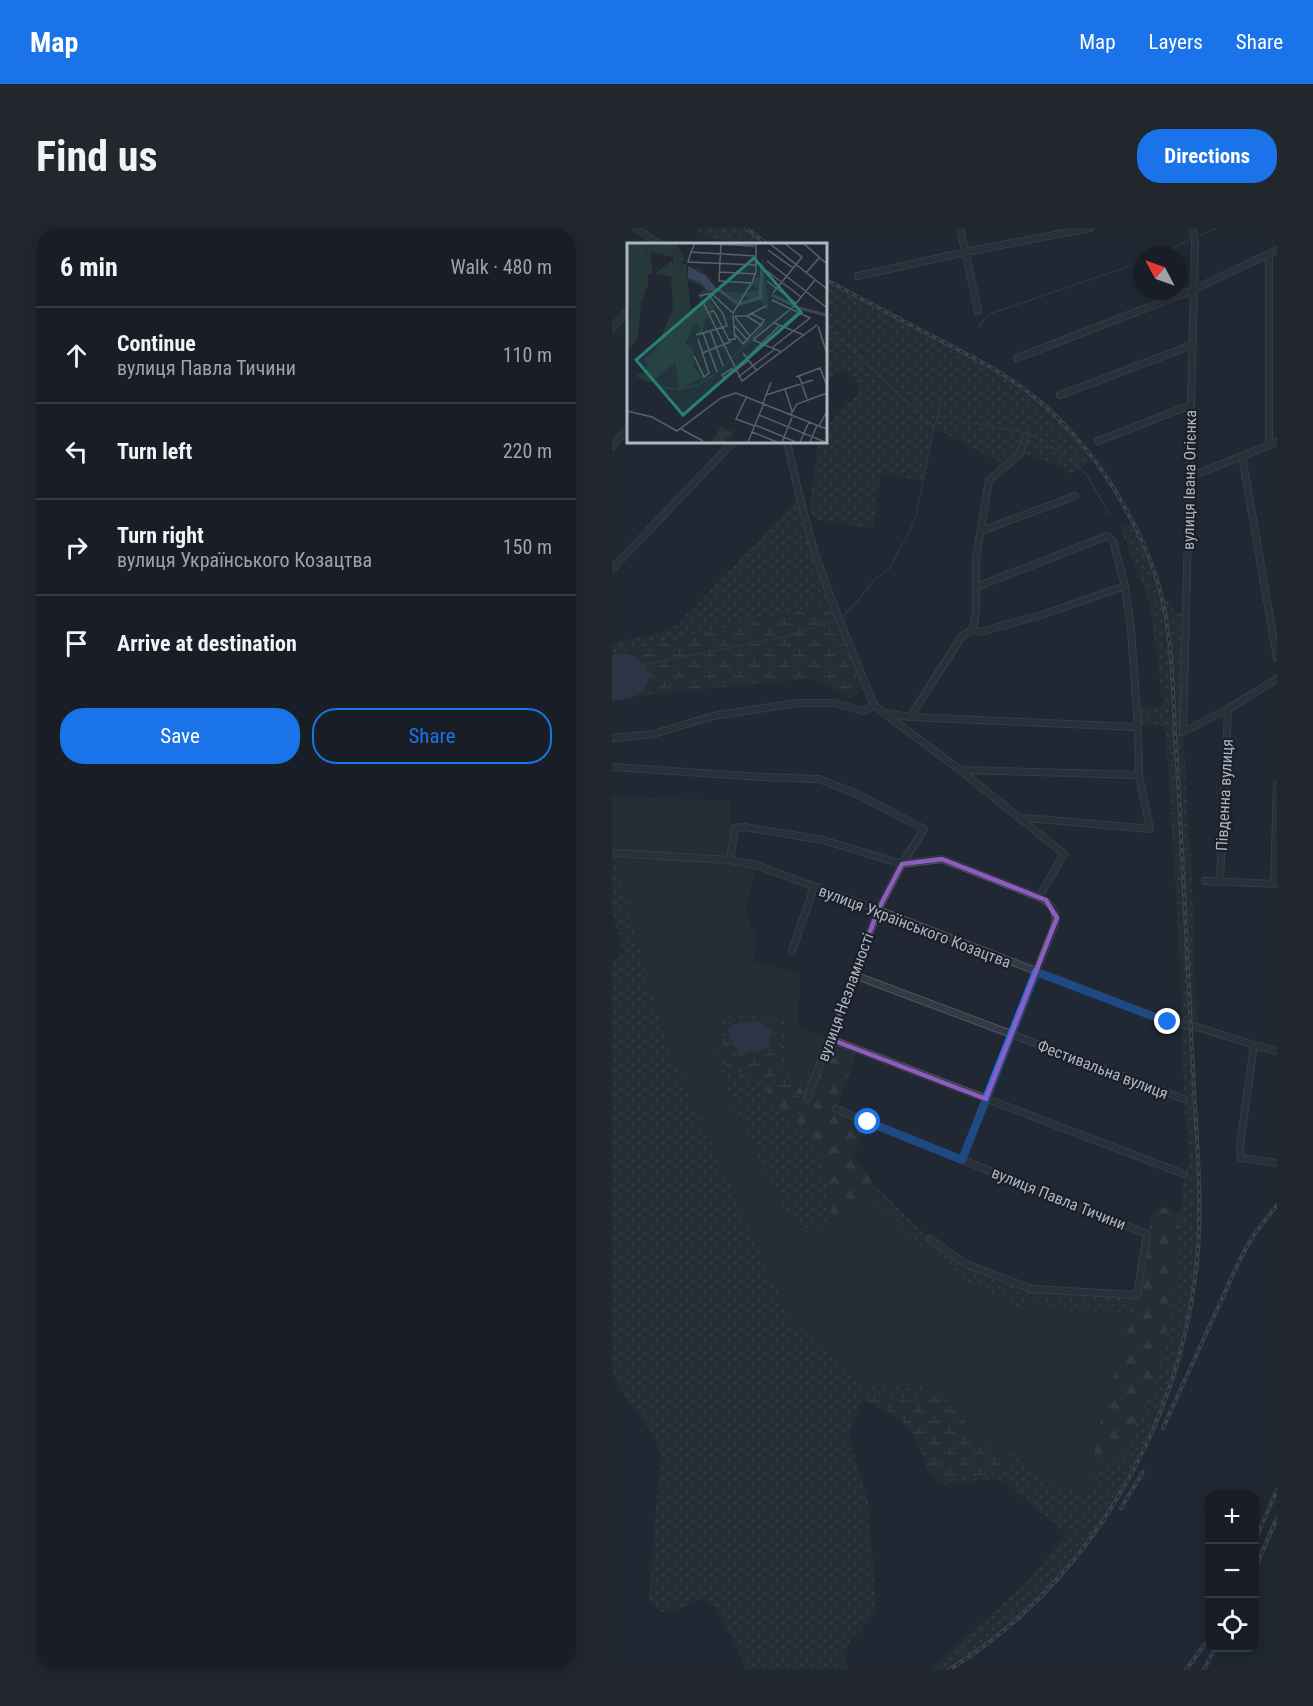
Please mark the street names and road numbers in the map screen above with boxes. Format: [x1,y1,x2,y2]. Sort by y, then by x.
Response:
street label: вулиця Івана Огієнка [1179,410,1200,550]
street label: Південна вулиця [1212,739,1237,852]
street label: вулиця Українського Козацтва [816,881,1014,972]
street label: вулиця Незламності [813,930,878,1064]
street label: Фестивальна вулиця [1035,1036,1171,1103]
street label: вулиця Павла Тичини [989,1163,1129,1234]

